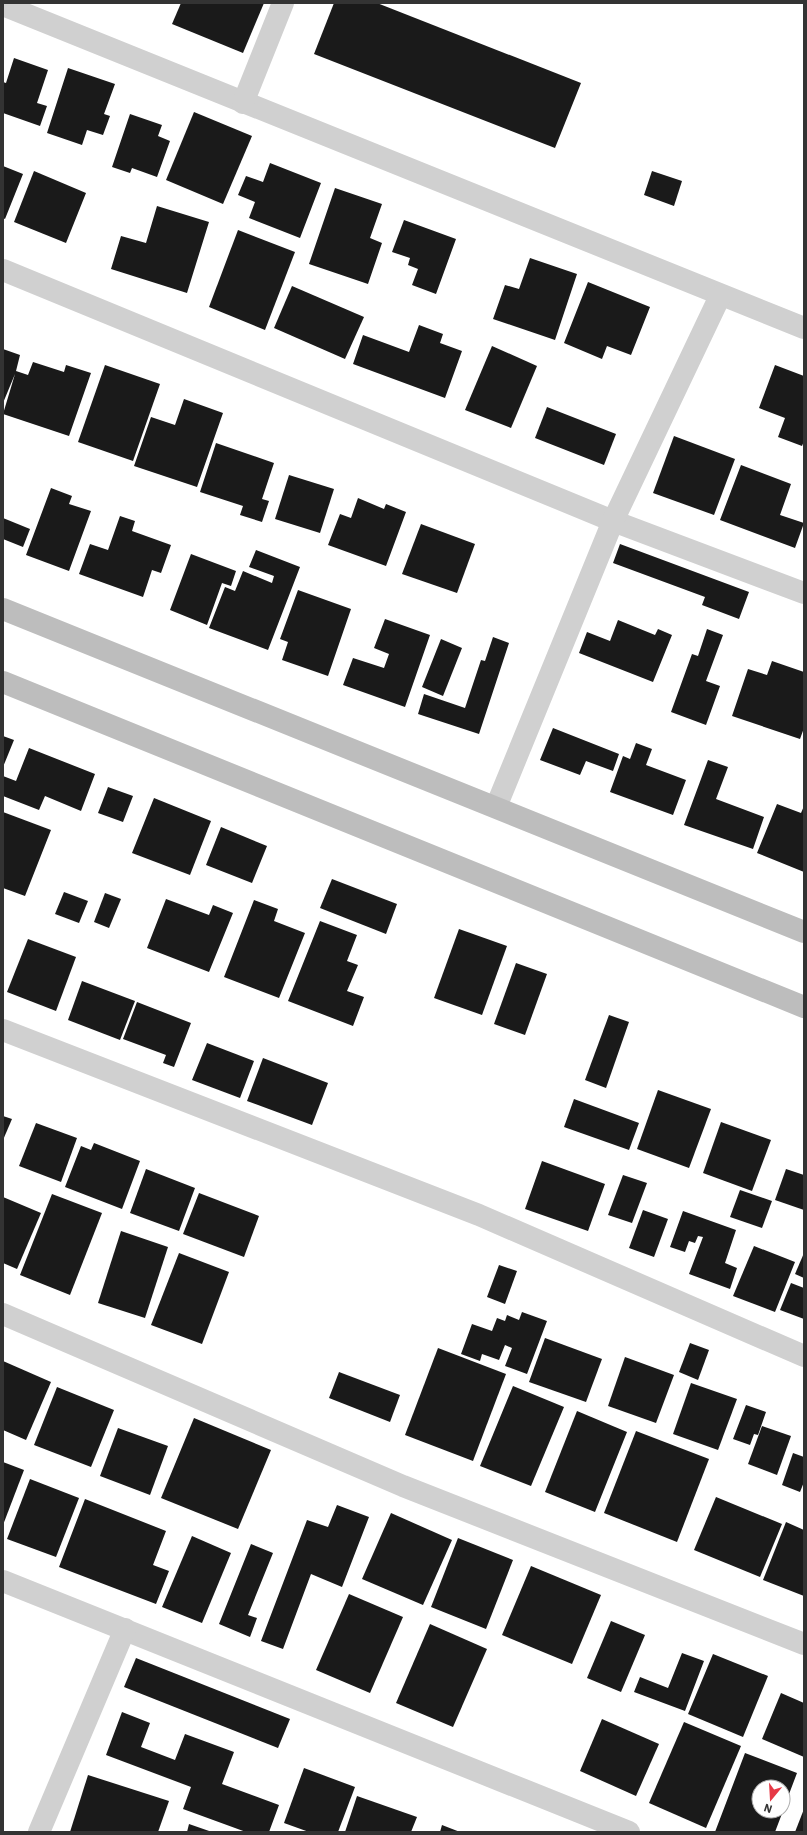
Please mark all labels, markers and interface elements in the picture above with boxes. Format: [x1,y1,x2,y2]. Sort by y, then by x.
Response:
north arrow [751,1779,791,1819]
text: N [762,1801,774,1816]

